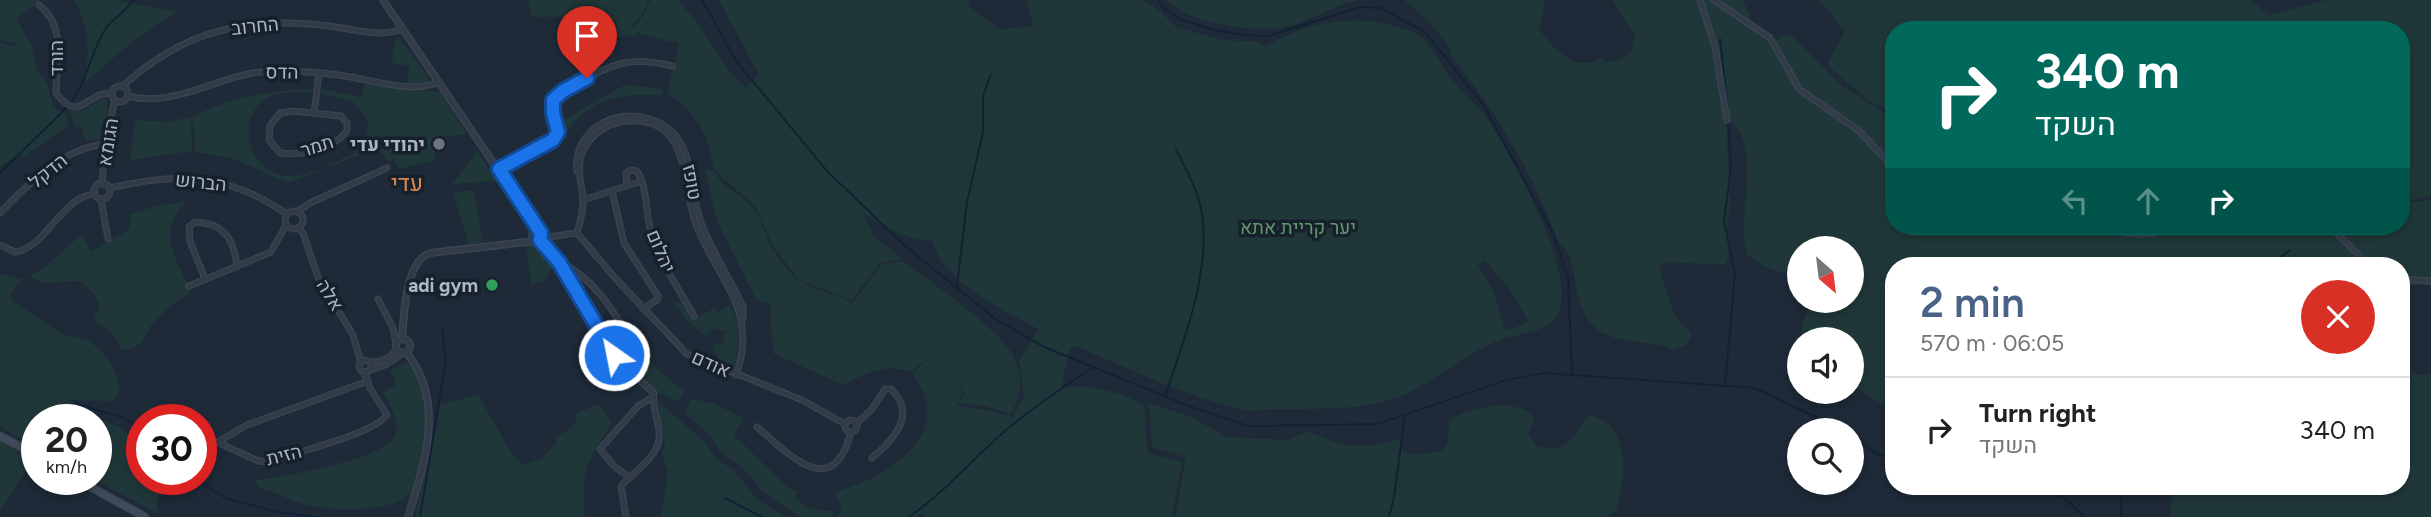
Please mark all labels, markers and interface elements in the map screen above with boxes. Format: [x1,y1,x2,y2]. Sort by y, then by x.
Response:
pin [557,6,617,78]
street label: החרוב [230,12,280,40]
icon: arrive [568,17,606,55]
street label: הורד [45,40,68,76]
text: 340 m [2035,41,2179,100]
icon: right [1920,49,2011,140]
street label: הדס [265,60,299,84]
text: השקד [2035,105,2116,143]
street label: הגומא [93,116,123,168]
street label: תמר [298,130,336,162]
place label: יהודי עדי [350,133,425,156]
marker: יהודי עדי [431,136,447,152]
street label: הדקל [24,149,72,193]
street label: טופז [678,162,706,202]
street label: הברוש [174,168,228,196]
district label: עדי [391,169,423,197]
icon: left [2056,182,2094,220]
icon: ahead [2129,182,2167,220]
icon: right [2202,182,2240,220]
park label: יער קריית אתא [1240,216,1356,239]
street label: יהלום [642,226,680,276]
north arrow [1787,236,1864,313]
map controls [1787,236,1864,495]
place label: adi gym [408,274,478,297]
street label: אלה [311,275,349,315]
marker: adi gym [484,277,500,293]
text: 2 min [1920,277,2025,328]
button: close [2301,280,2375,354]
position arrow [577,318,651,392]
button: sound [1787,327,1864,404]
text: 570 m · 06:05 [1920,329,2064,357]
street label: אודם [688,345,734,383]
text: Turn right [1979,397,2096,429]
speed limit sign: 30 [126,404,217,495]
icon: right [1920,411,1958,449]
text: 340 m [2299,414,2375,446]
button: search [1787,418,1864,495]
text: 20 [45,419,88,461]
text: השקד [1979,431,2037,459]
street label: הזית [264,440,304,470]
text: km/h [46,456,87,478]

